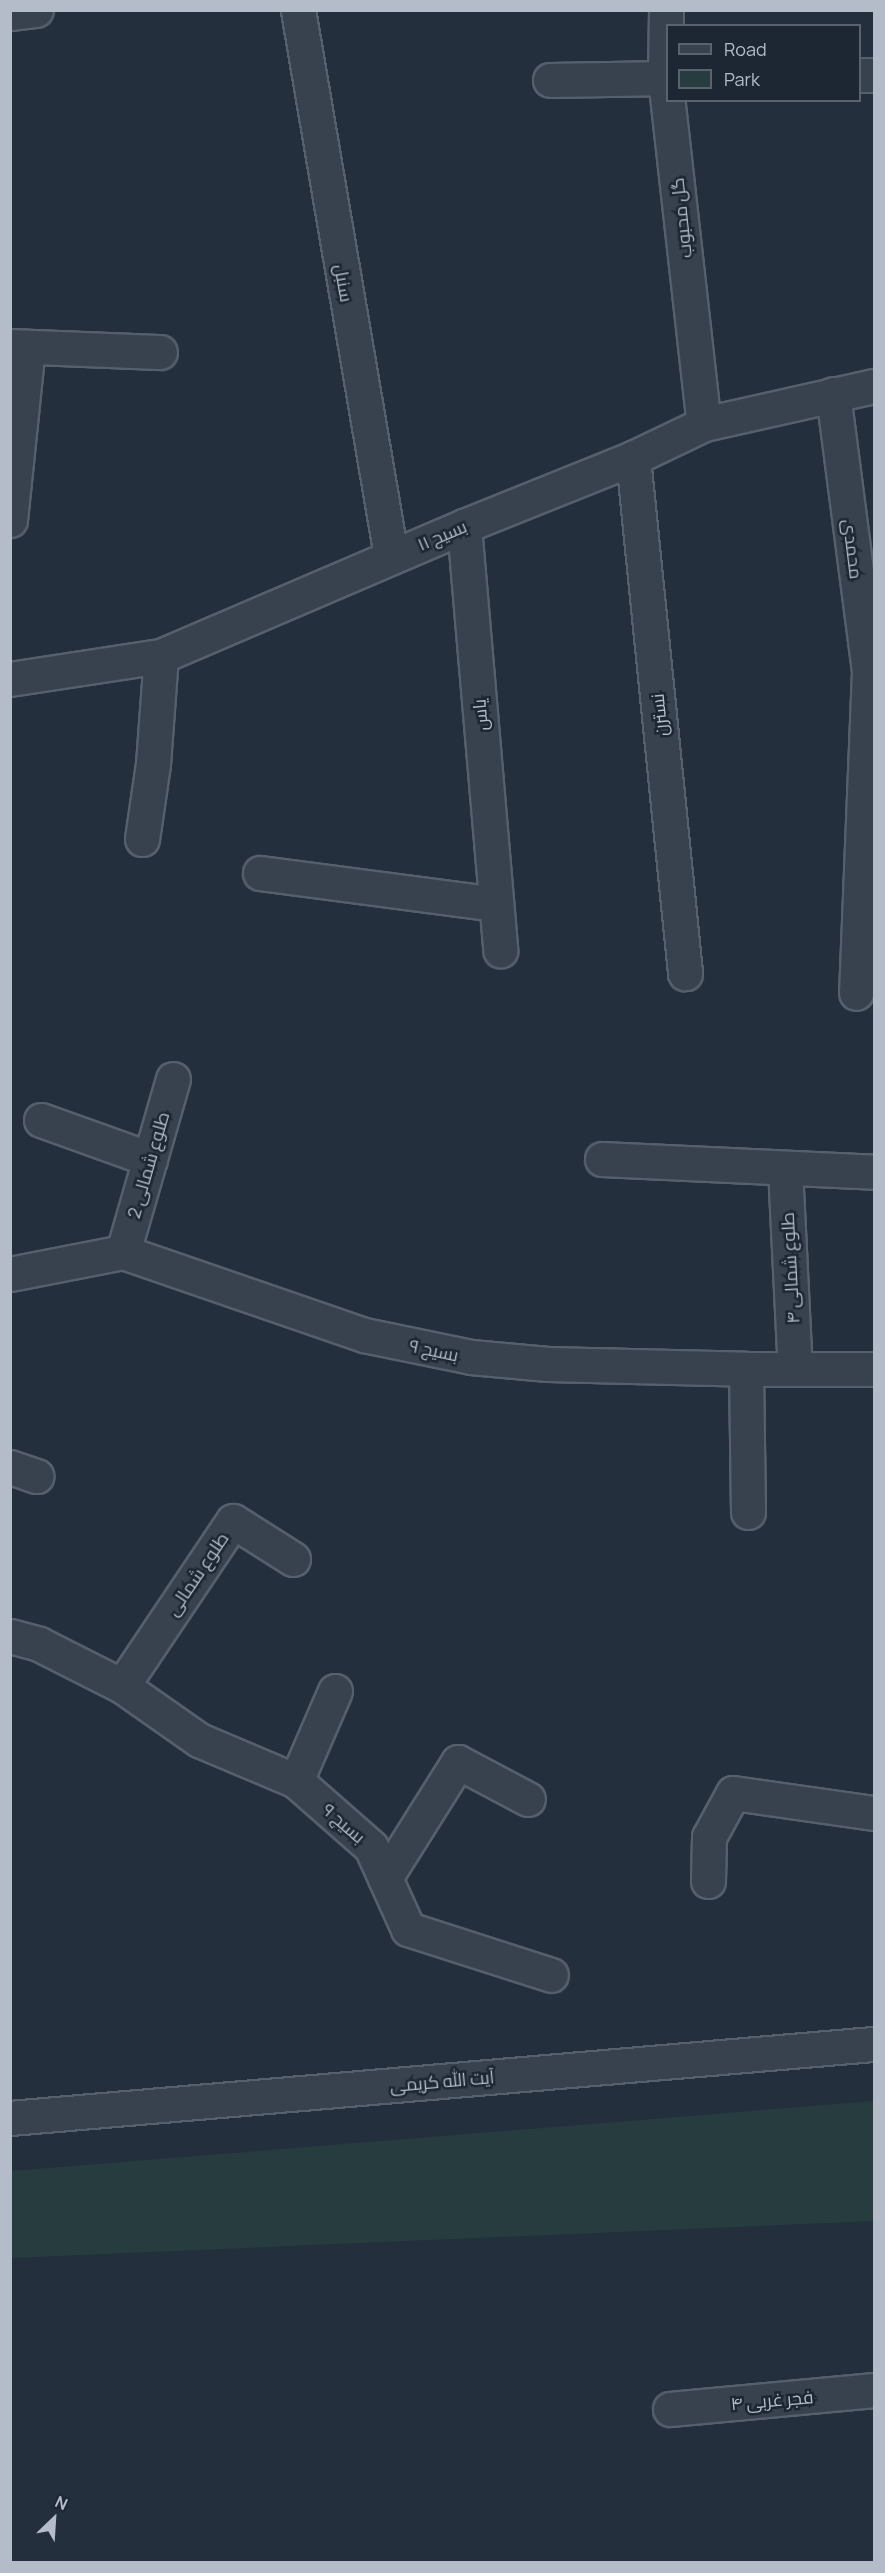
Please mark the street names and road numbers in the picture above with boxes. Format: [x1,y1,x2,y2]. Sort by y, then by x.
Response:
street label: گل محبوب [666,177,696,259]
street label: سنبل [330,262,358,304]
street label: بسیج ۱۱ [414,515,470,555]
street label: محمدی [839,518,867,580]
street label: نسترن [646,693,672,737]
street label: یاس [468,698,492,732]
street label: طلوع شمالی 2 [122,1109,174,1221]
street label: طلوع شمالی ۴ [776,1212,804,1324]
street label: بسیج ۹ [407,1334,461,1366]
street label: طلوع شمالی [161,1528,233,1620]
street label: بسیج ۹ [318,1799,370,1847]
street label: آیت الله کریمی [389,2066,495,2096]
street label: فجر غربی ۴ [730,2386,814,2414]

